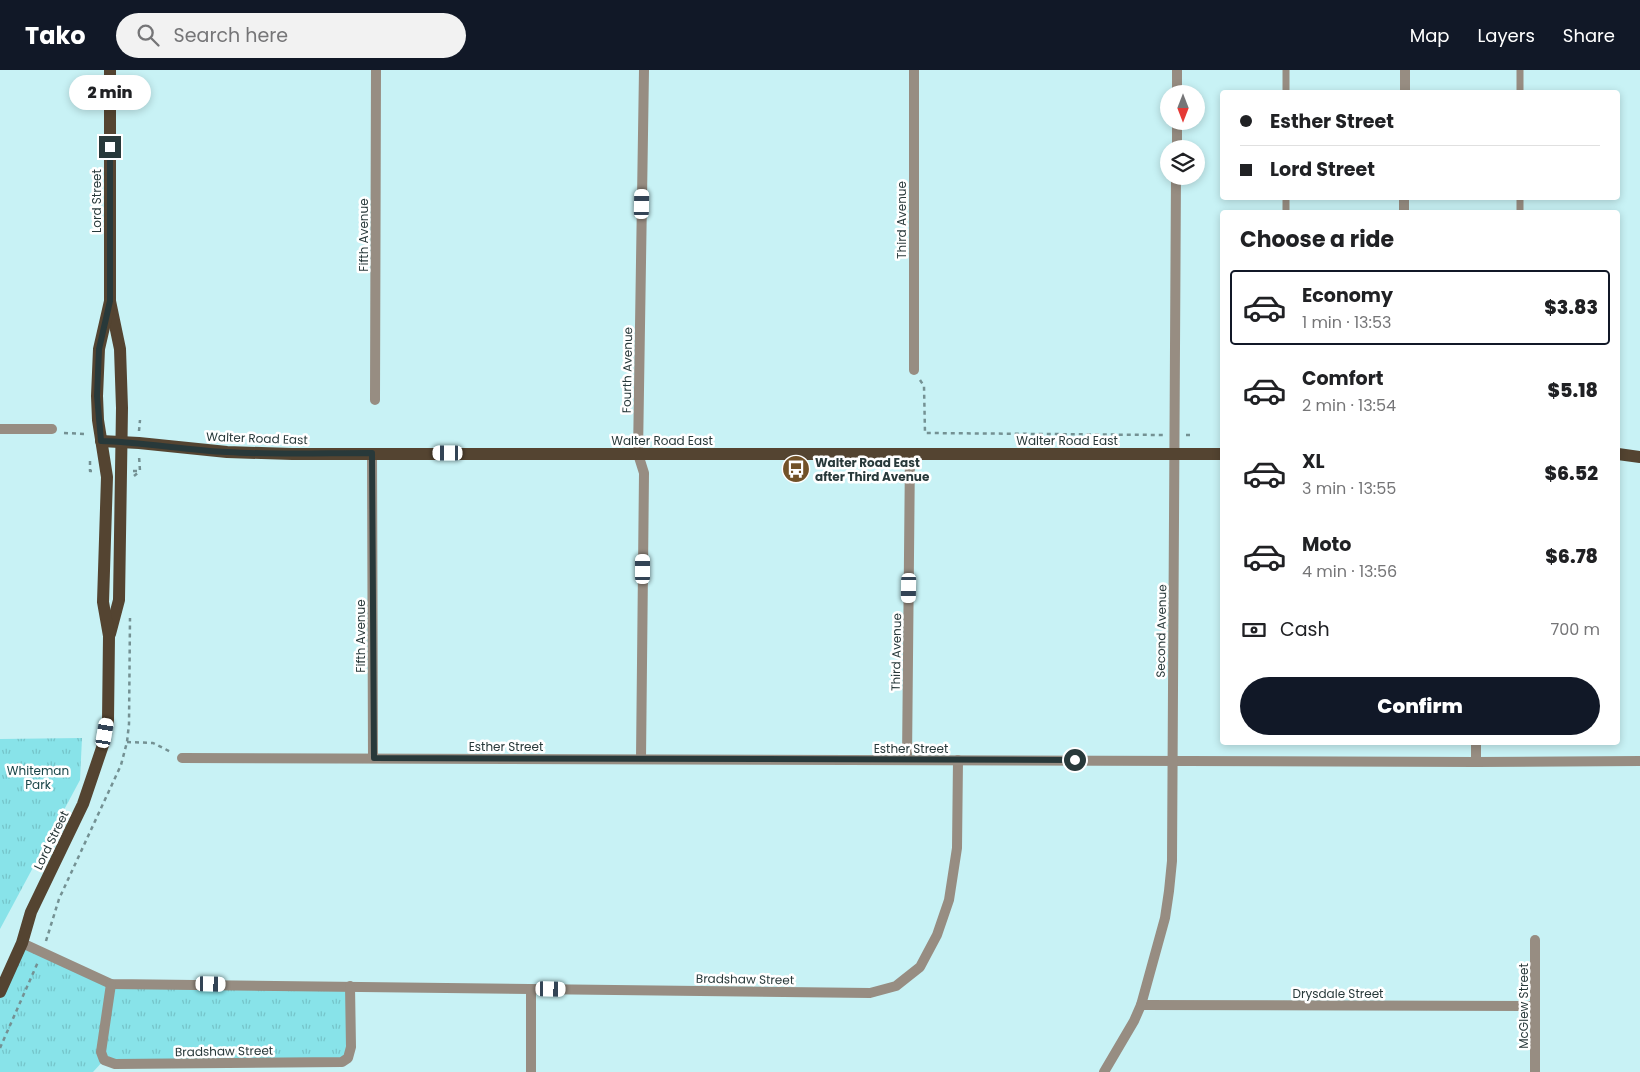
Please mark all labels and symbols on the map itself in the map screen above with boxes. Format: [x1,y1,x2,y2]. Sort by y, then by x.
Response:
callout: 2 min [69,75,151,110]
north arrow [1160,85,1205,130]
route end [99,136,121,158]
street label: Lord Street [88,169,105,233]
street label: Third Avenue [893,181,910,259]
car [634,189,649,219]
street label: Fifth Avenue [355,198,372,272]
street label: Fourth Avenue [618,327,636,413]
street label: Walter Road East [206,428,308,448]
street label: Walter Road East [611,432,713,449]
street label: Walter Road East [1016,432,1118,449]
car [433,446,463,461]
bus stop icon: Walter Road East after Third Avenue [781,454,811,484]
place label: Walter Road East after Third Avenue [815,454,930,485]
car [635,554,650,584]
car [901,573,916,603]
street label: Second Avenue [1152,584,1170,678]
street label: Fifth Avenue [352,599,369,673]
street label: Third Avenue [887,613,905,691]
car [95,717,114,749]
street label: Esther Street [469,738,543,755]
street label: Esther Street [874,740,948,757]
route start [1064,749,1086,771]
park label: Whiteman Park [7,762,69,793]
street label: Lord Street [29,808,73,872]
street label: McGlew Street [1515,963,1532,1049]
street label: Bradshaw Street [696,970,794,988]
car [195,976,226,992]
car [535,981,566,997]
street label: Drysdale Street [1293,985,1383,1002]
street label: Bradshaw Street [175,1042,273,1060]

